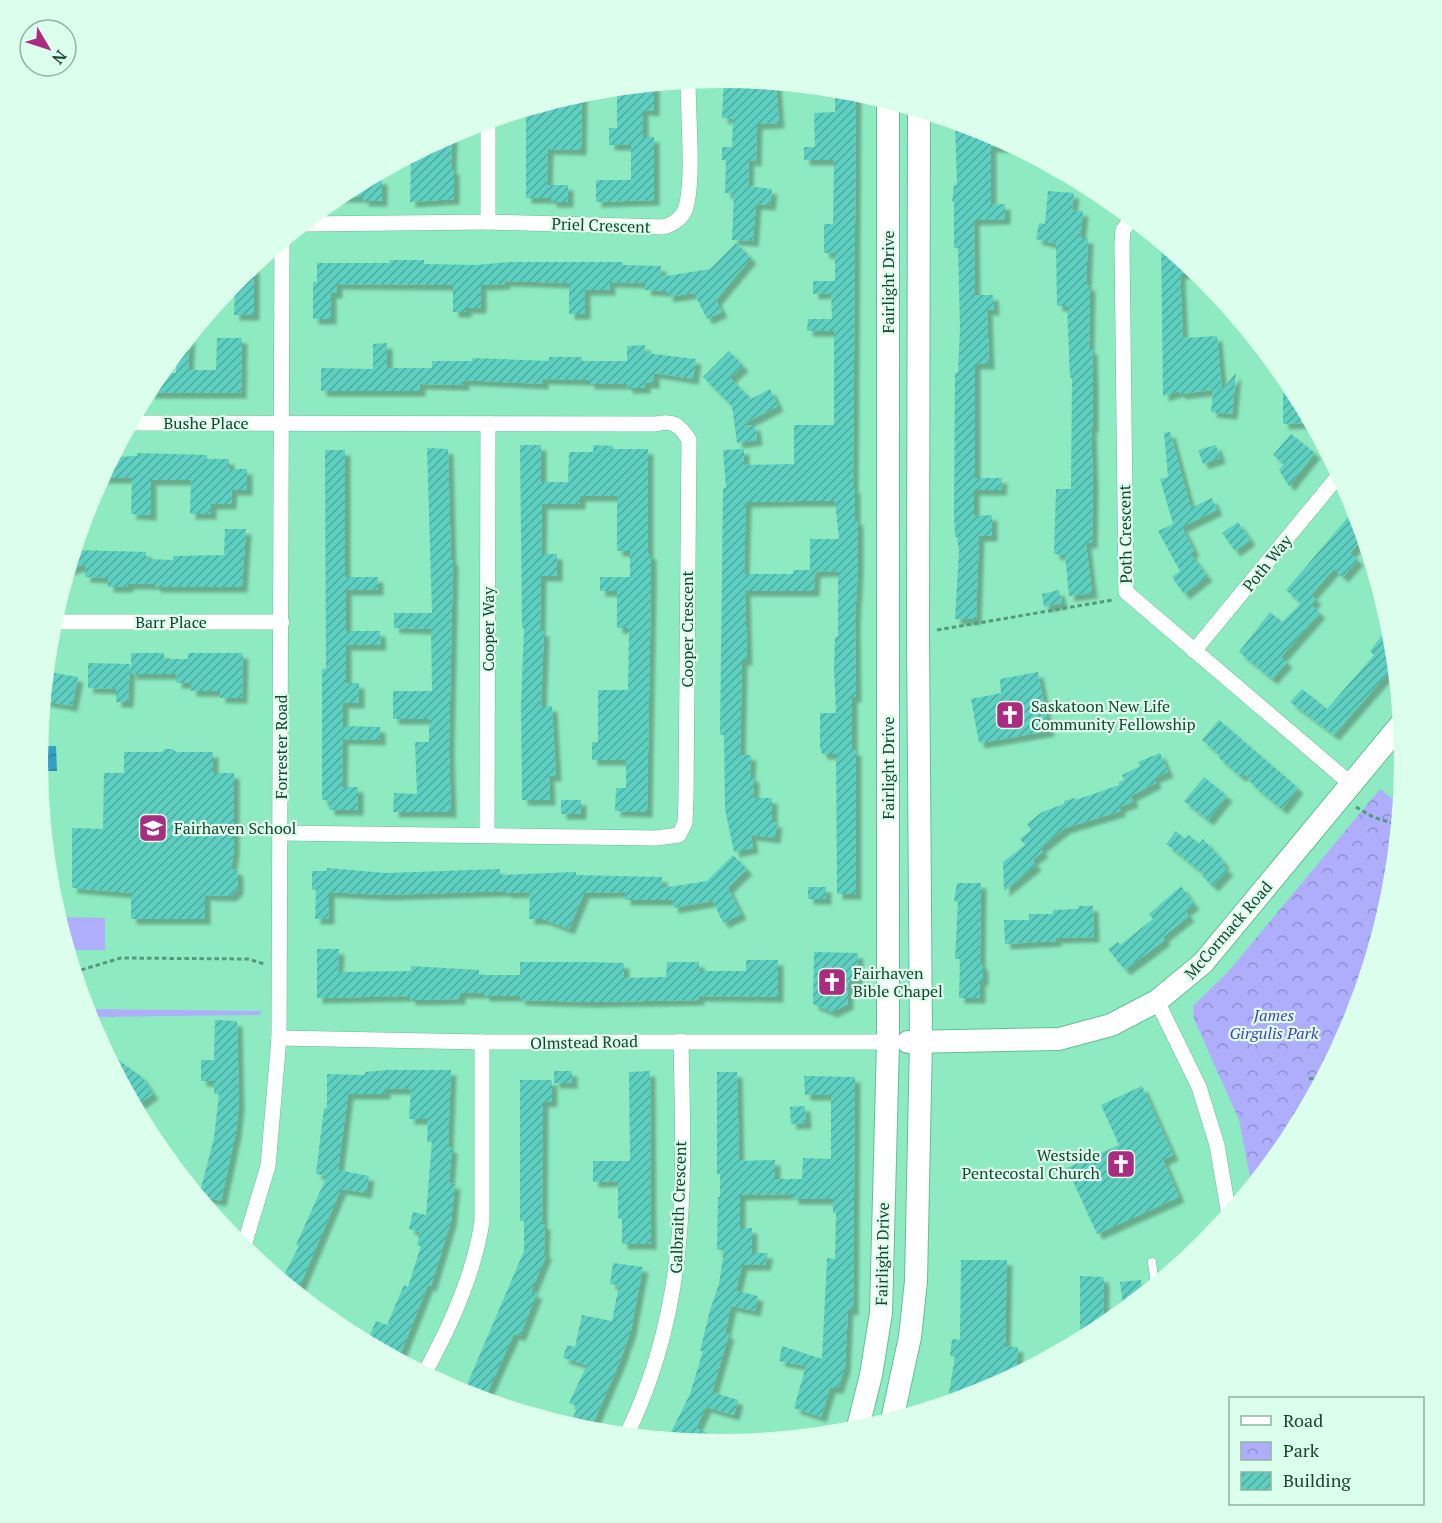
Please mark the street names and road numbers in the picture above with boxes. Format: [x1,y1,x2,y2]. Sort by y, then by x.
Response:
street label: Priel Crescent [551,212,651,238]
street label: Fairlight Drive [877,230,899,334]
street label: Bushe Place [164,412,248,434]
street label: Poth Crescent [1113,484,1137,584]
street label: Poth Way [1237,529,1297,596]
street label: Cooper Crescent [676,571,698,687]
street label: Cooper Way [477,586,499,671]
street label: Barr Place [135,611,207,633]
street label: Forrester Road [270,695,292,799]
street label: Fairlight Drive [877,716,899,820]
street label: McCormack Road [1179,876,1277,984]
street label: Olmstead Road [530,1030,638,1054]
street label: Galbraith Crescent [665,1140,691,1274]
street label: Fairlight Drive [870,1202,894,1306]

